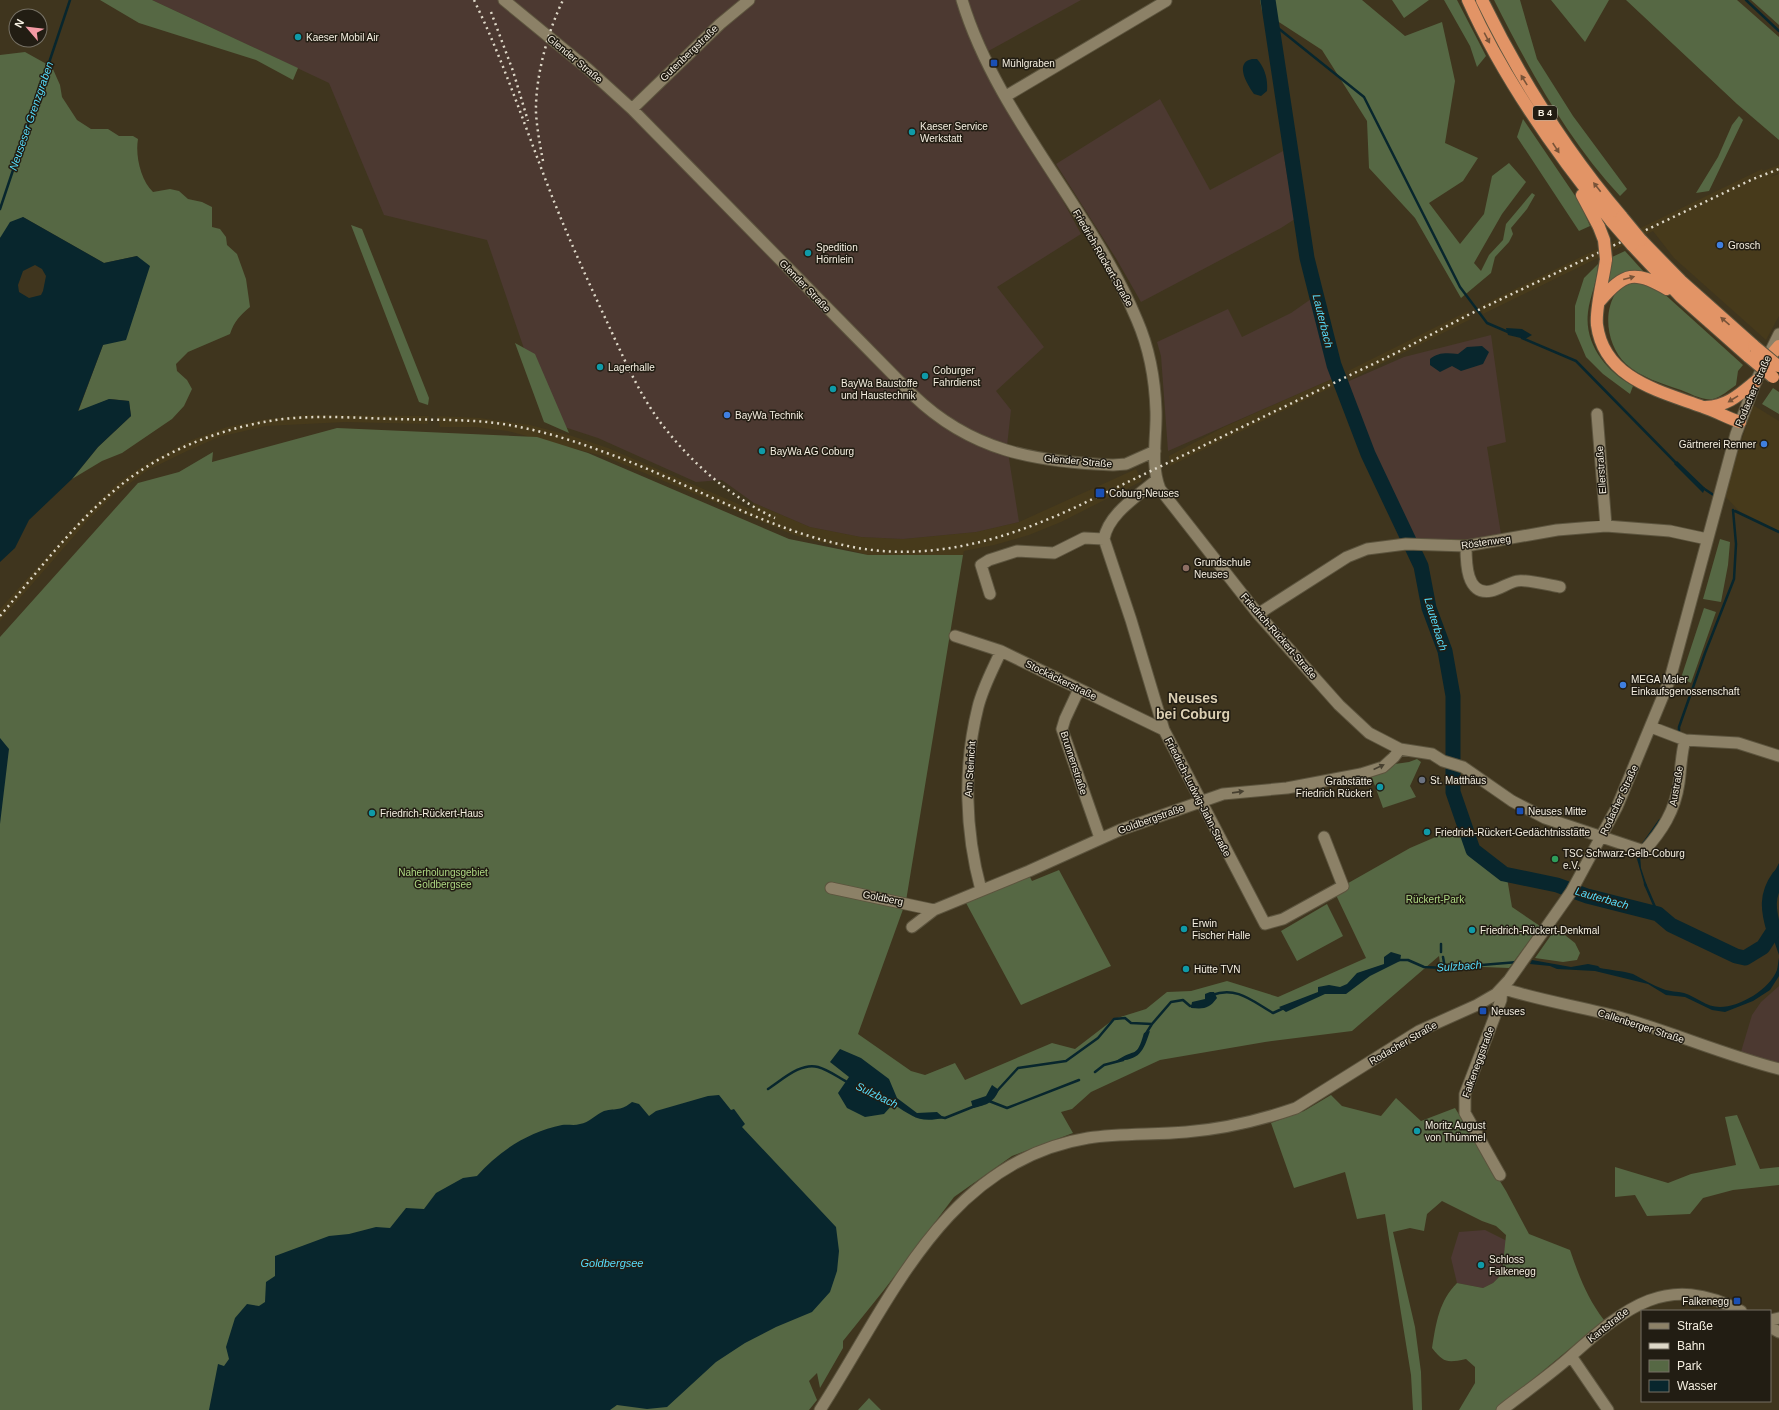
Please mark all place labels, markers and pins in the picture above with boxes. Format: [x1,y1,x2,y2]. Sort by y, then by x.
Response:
marker: Kaeser Mobil Air [293,32,303,42]
place label: Kaeser Mobil Air [306,32,379,43]
marker: Mühlgraben [989,58,999,68]
place label: Mühlgraben [1002,58,1055,69]
place label: Kaeser Service Werkstatt [920,121,988,144]
marker: Kaeser Service Werkstatt [907,127,917,137]
marker: Grosch [1715,240,1725,250]
place label: Grosch [1728,240,1760,251]
place label: Spedition Hörnlein [816,242,858,265]
marker: Spedition Hörnlein [803,248,813,258]
marker: Lagerhalle [595,362,605,372]
place label: Lagerhalle [608,362,655,373]
place label: Coburger Fahrdienst [933,365,980,388]
marker: Coburger Fahrdienst [920,371,930,381]
place label: BayWa Baustoffe und Haustechnik [841,378,918,401]
marker: BayWa Baustoffe und Haustechnik [828,384,838,394]
marker: BayWa Technik [722,410,732,420]
place label: BayWa Technik [735,410,804,421]
place label: Gärtnerei Renner [1679,439,1757,450]
marker: Gärtnerei Renner [1759,439,1769,449]
marker: BayWa AG Coburg [757,446,767,456]
place label: BayWa AG Coburg [770,446,854,457]
marker: Coburg-Neuses [1094,487,1106,499]
place label: Coburg-Neuses [1109,488,1179,499]
place label: Grundschule Neuses [1194,557,1251,580]
marker: Grundschule Neuses [1181,563,1191,573]
place label: MEGA Maler Einkaufsgenossenschaft [1631,674,1740,697]
marker: MEGA Maler Einkaufsgenossenschaft [1618,680,1628,690]
marker: St. Matthäus [1417,775,1427,785]
place label: St. Matthäus [1430,775,1486,786]
place label: Grabstätte Friedrich Rückert [1296,776,1372,799]
marker: Grabstätte Friedrich Rückert [1375,782,1385,792]
marker: Neuses Mitte [1515,806,1525,816]
place label: Neuses Mitte [1528,806,1587,817]
marker: Friedrich-Rückert-Haus [367,808,377,818]
place label: Friedrich-Rückert-Haus [380,808,483,819]
marker: Friedrich-Rückert-Gedächtnisstätte [1422,827,1432,837]
place label: Friedrich-Rückert-Gedächtnisstätte [1435,827,1590,838]
place label: TSC Schwarz-Gelb-Coburg e.V. [1563,848,1685,871]
marker: TSC Schwarz-Gelb-Coburg e.V. [1550,854,1560,864]
place label: Erwin Fischer Halle [1192,918,1251,941]
marker: Erwin Fischer Halle [1179,924,1189,934]
marker: Friedrich-Rückert-Denkmal [1467,925,1477,935]
place label: Friedrich-Rückert-Denkmal [1480,925,1599,936]
marker: Hütte TVN [1181,964,1191,974]
place label: Hütte TVN [1194,964,1241,975]
marker: Neuses [1478,1006,1488,1016]
place label: Neuses [1491,1006,1525,1017]
place label: Moritz August von Thümmel [1425,1120,1486,1143]
marker: Moritz August von Thümmel [1412,1126,1422,1136]
place label: Schloss Falkenegg [1489,1254,1536,1277]
marker: Schloss Falkenegg [1476,1260,1486,1270]
place label: Falkenegg [1682,1296,1729,1307]
marker: Falkenegg [1732,1296,1742,1306]

